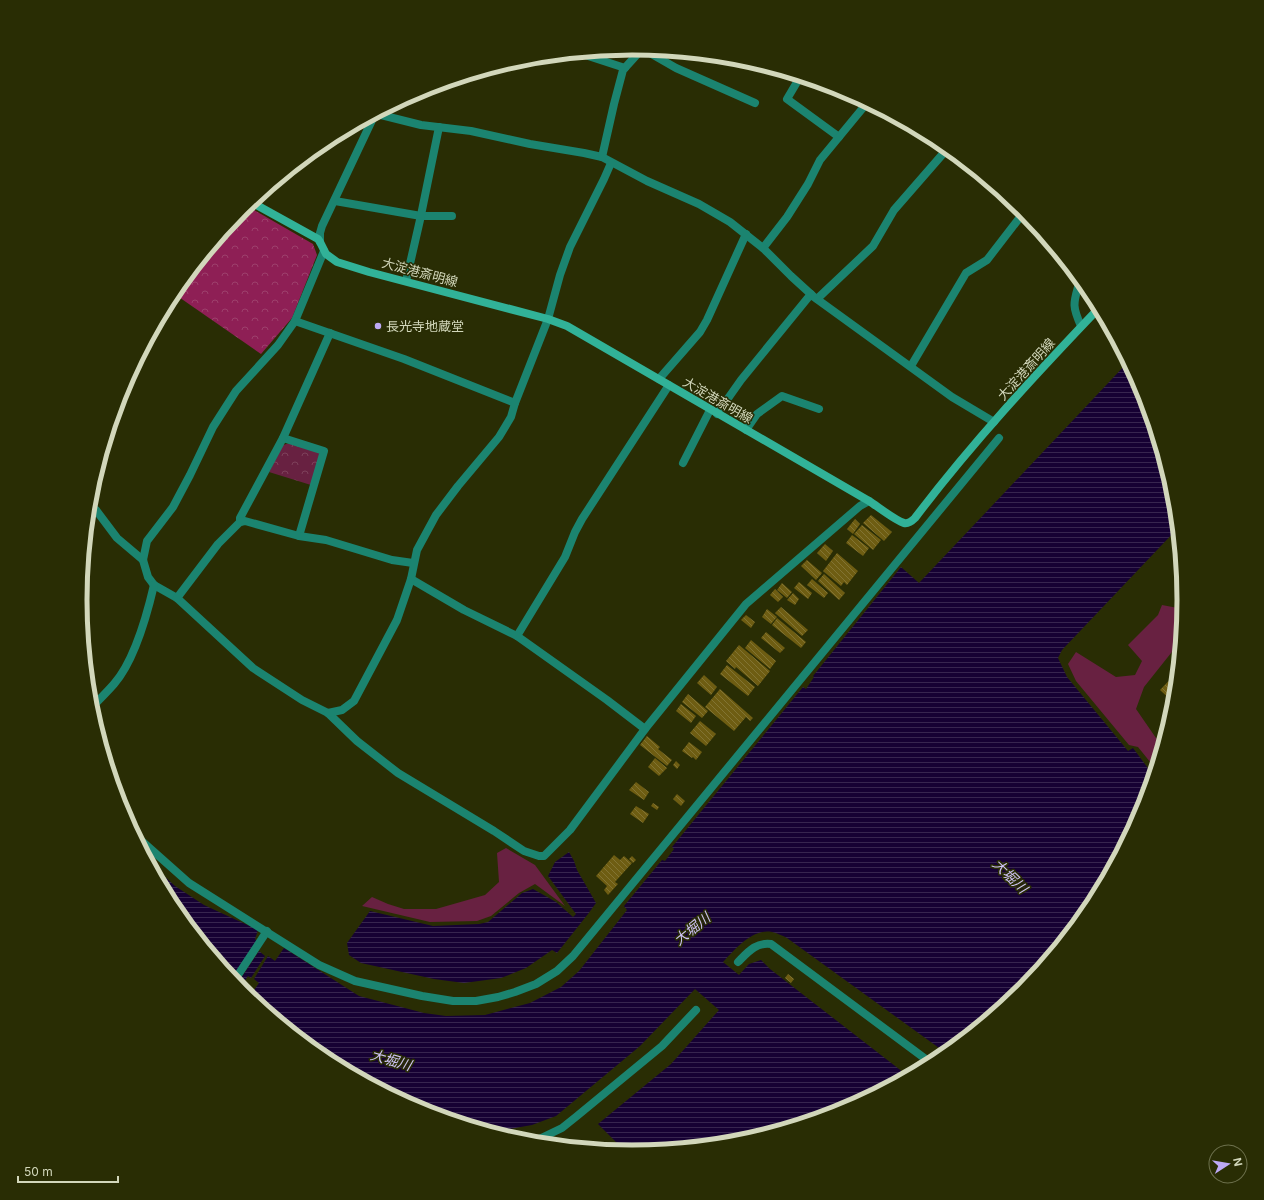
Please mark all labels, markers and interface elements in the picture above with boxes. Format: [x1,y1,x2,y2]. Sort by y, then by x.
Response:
street label: 大淀港斎明線 [380,254,460,290]
place label: 長光寺地蔵堂 [386,318,464,334]
marker: 長光寺地蔵堂 [373,321,383,331]
street label: 大淀港斎明線 [994,335,1058,403]
street label: 大淀港斎明線 [680,374,756,426]
water label: 大堀川 [989,855,1033,898]
water label: 大堀川 [670,908,715,948]
water label: 大堀川 [369,1046,416,1074]
north arrow [1208,1144,1248,1184]
text: N [1230,1156,1246,1167]
scale bar [18,1158,118,1184]
text: 50 m [24,1164,53,1179]

